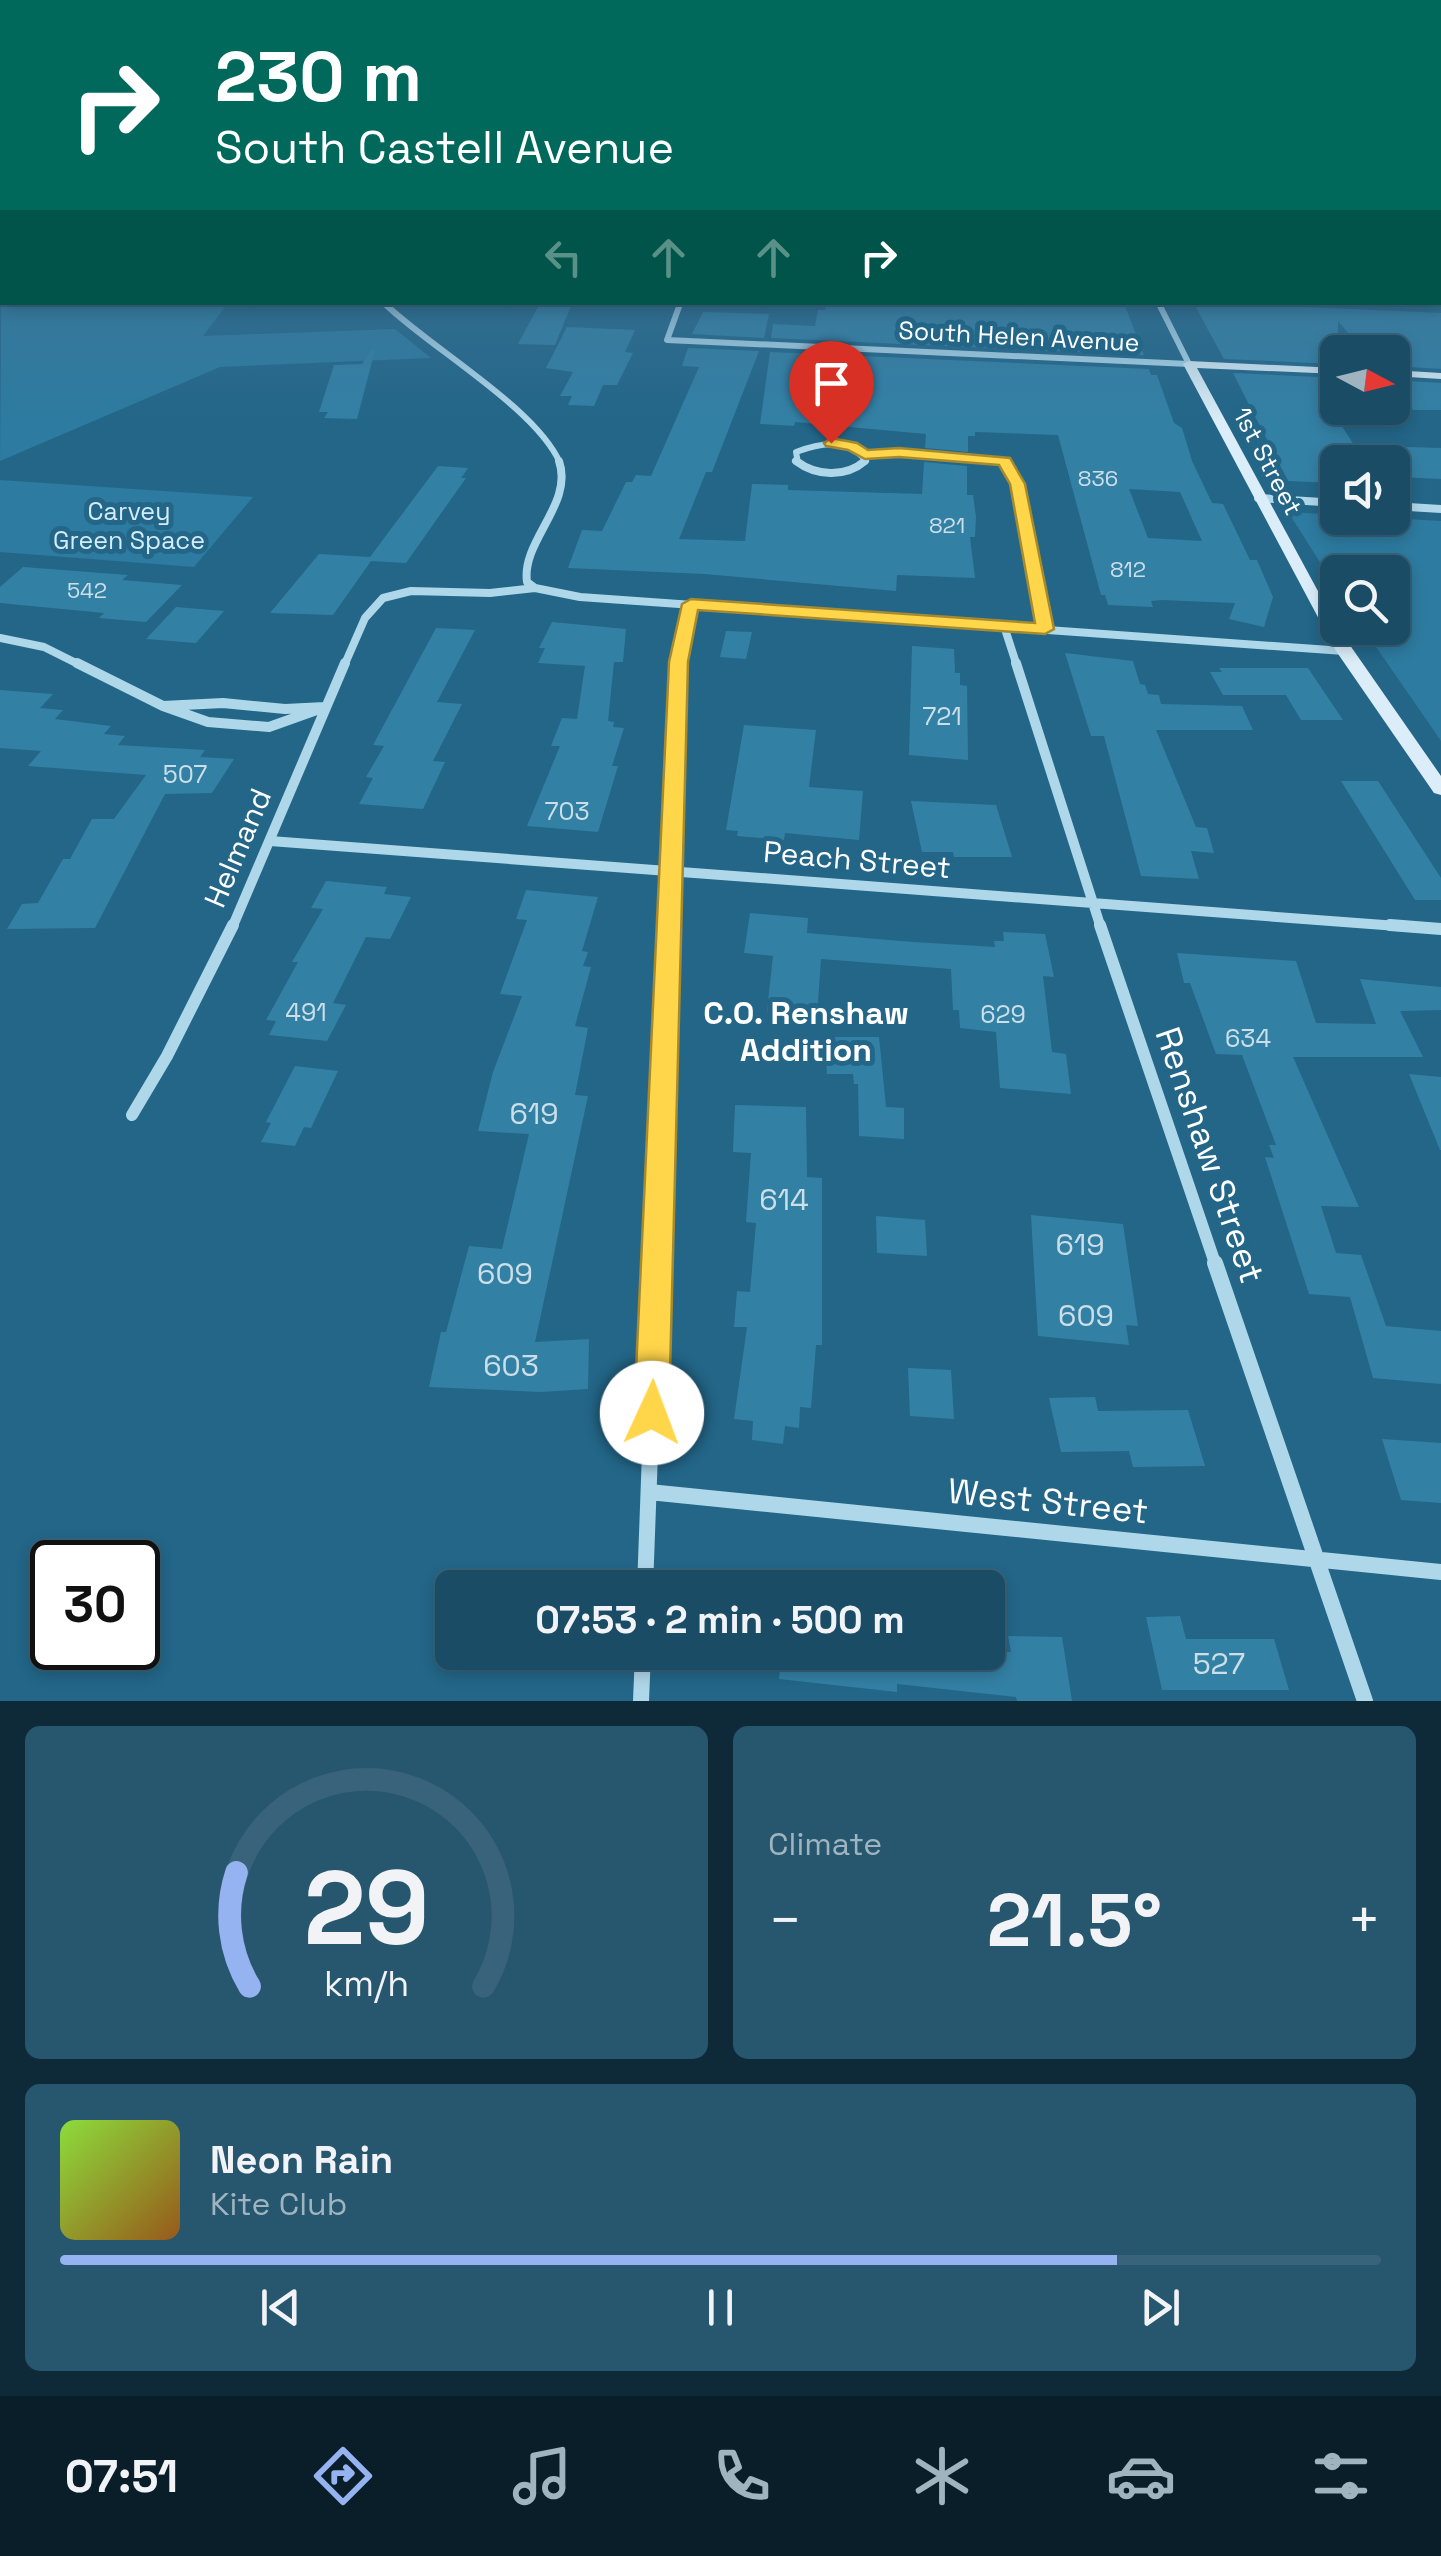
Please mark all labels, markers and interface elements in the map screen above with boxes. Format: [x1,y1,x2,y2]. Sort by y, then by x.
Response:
text: 230 m [215,32,422,121]
icon: right [50,40,180,170]
text: South Castell Avenue [215,119,674,176]
icon: left [536,230,591,285]
icon: ahead [641,230,696,285]
icon: ahead [746,230,801,285]
icon: right [851,230,906,285]
street label: South Helen Avenue [898,314,1140,358]
north arrow [1320,335,1410,425]
map controls [1320,335,1410,645]
pin [789,341,874,444]
icon: arrive [804,356,859,411]
street label: 1st Street [1226,402,1310,520]
button: sound [1320,445,1410,535]
house number: 836 [1078,464,1118,492]
park label: Carvey Green Space [53,495,205,556]
house number: 821 [929,511,965,539]
house number: 812 [1110,555,1146,583]
button: search [1320,555,1410,645]
house number: 542 [67,576,107,604]
house number: 721 [922,700,962,732]
house number: 507 [163,758,207,790]
street label: Helmand [195,782,280,913]
house number: 703 [544,795,590,827]
street label: Peach Street [762,832,952,887]
district label: C.O. Renshaw Addition [703,993,909,1070]
house number: 491 [285,996,327,1028]
house number: 629 [980,998,1026,1030]
street label: Renshaw Street [1146,1021,1274,1289]
house number: 634 [1225,1022,1271,1054]
house number: 619 [509,1094,559,1133]
house number: 614 [759,1180,809,1219]
house number: 619 [1055,1225,1105,1264]
house number: 609 [477,1254,533,1293]
house number: 609 [1058,1296,1114,1335]
house number: 603 [483,1346,539,1385]
position arrow [600,1361,704,1465]
street label: West Street [946,1469,1150,1533]
speed limit sign: 30 [30,1540,160,1670]
text: 07:53 · 2 min · 500 m [535,1596,905,1644]
house number: 527 [1193,1644,1245,1683]
text: Climate [768,1824,882,1864]
text: 29 [304,1842,429,1974]
text: 21.5° [987,1872,1162,1968]
text: − [768,1885,802,1955]
text: + [1347,1885,1381,1955]
text: km/h [324,1961,409,2006]
text: Neon Rain [210,2136,393,2184]
text: Kite Club [210,2184,347,2224]
icon: previous [253,2280,308,2335]
icon: pause [693,2280,748,2335]
icon: next [1133,2280,1188,2335]
icon: directions [308,2441,378,2511]
icon: music [507,2441,577,2511]
icon: phone [707,2441,777,2511]
icon: climate [907,2441,977,2511]
icon: car [1106,2441,1176,2511]
icon: filters [1306,2441,1376,2511]
text: 07:51 [65,2448,178,2505]

